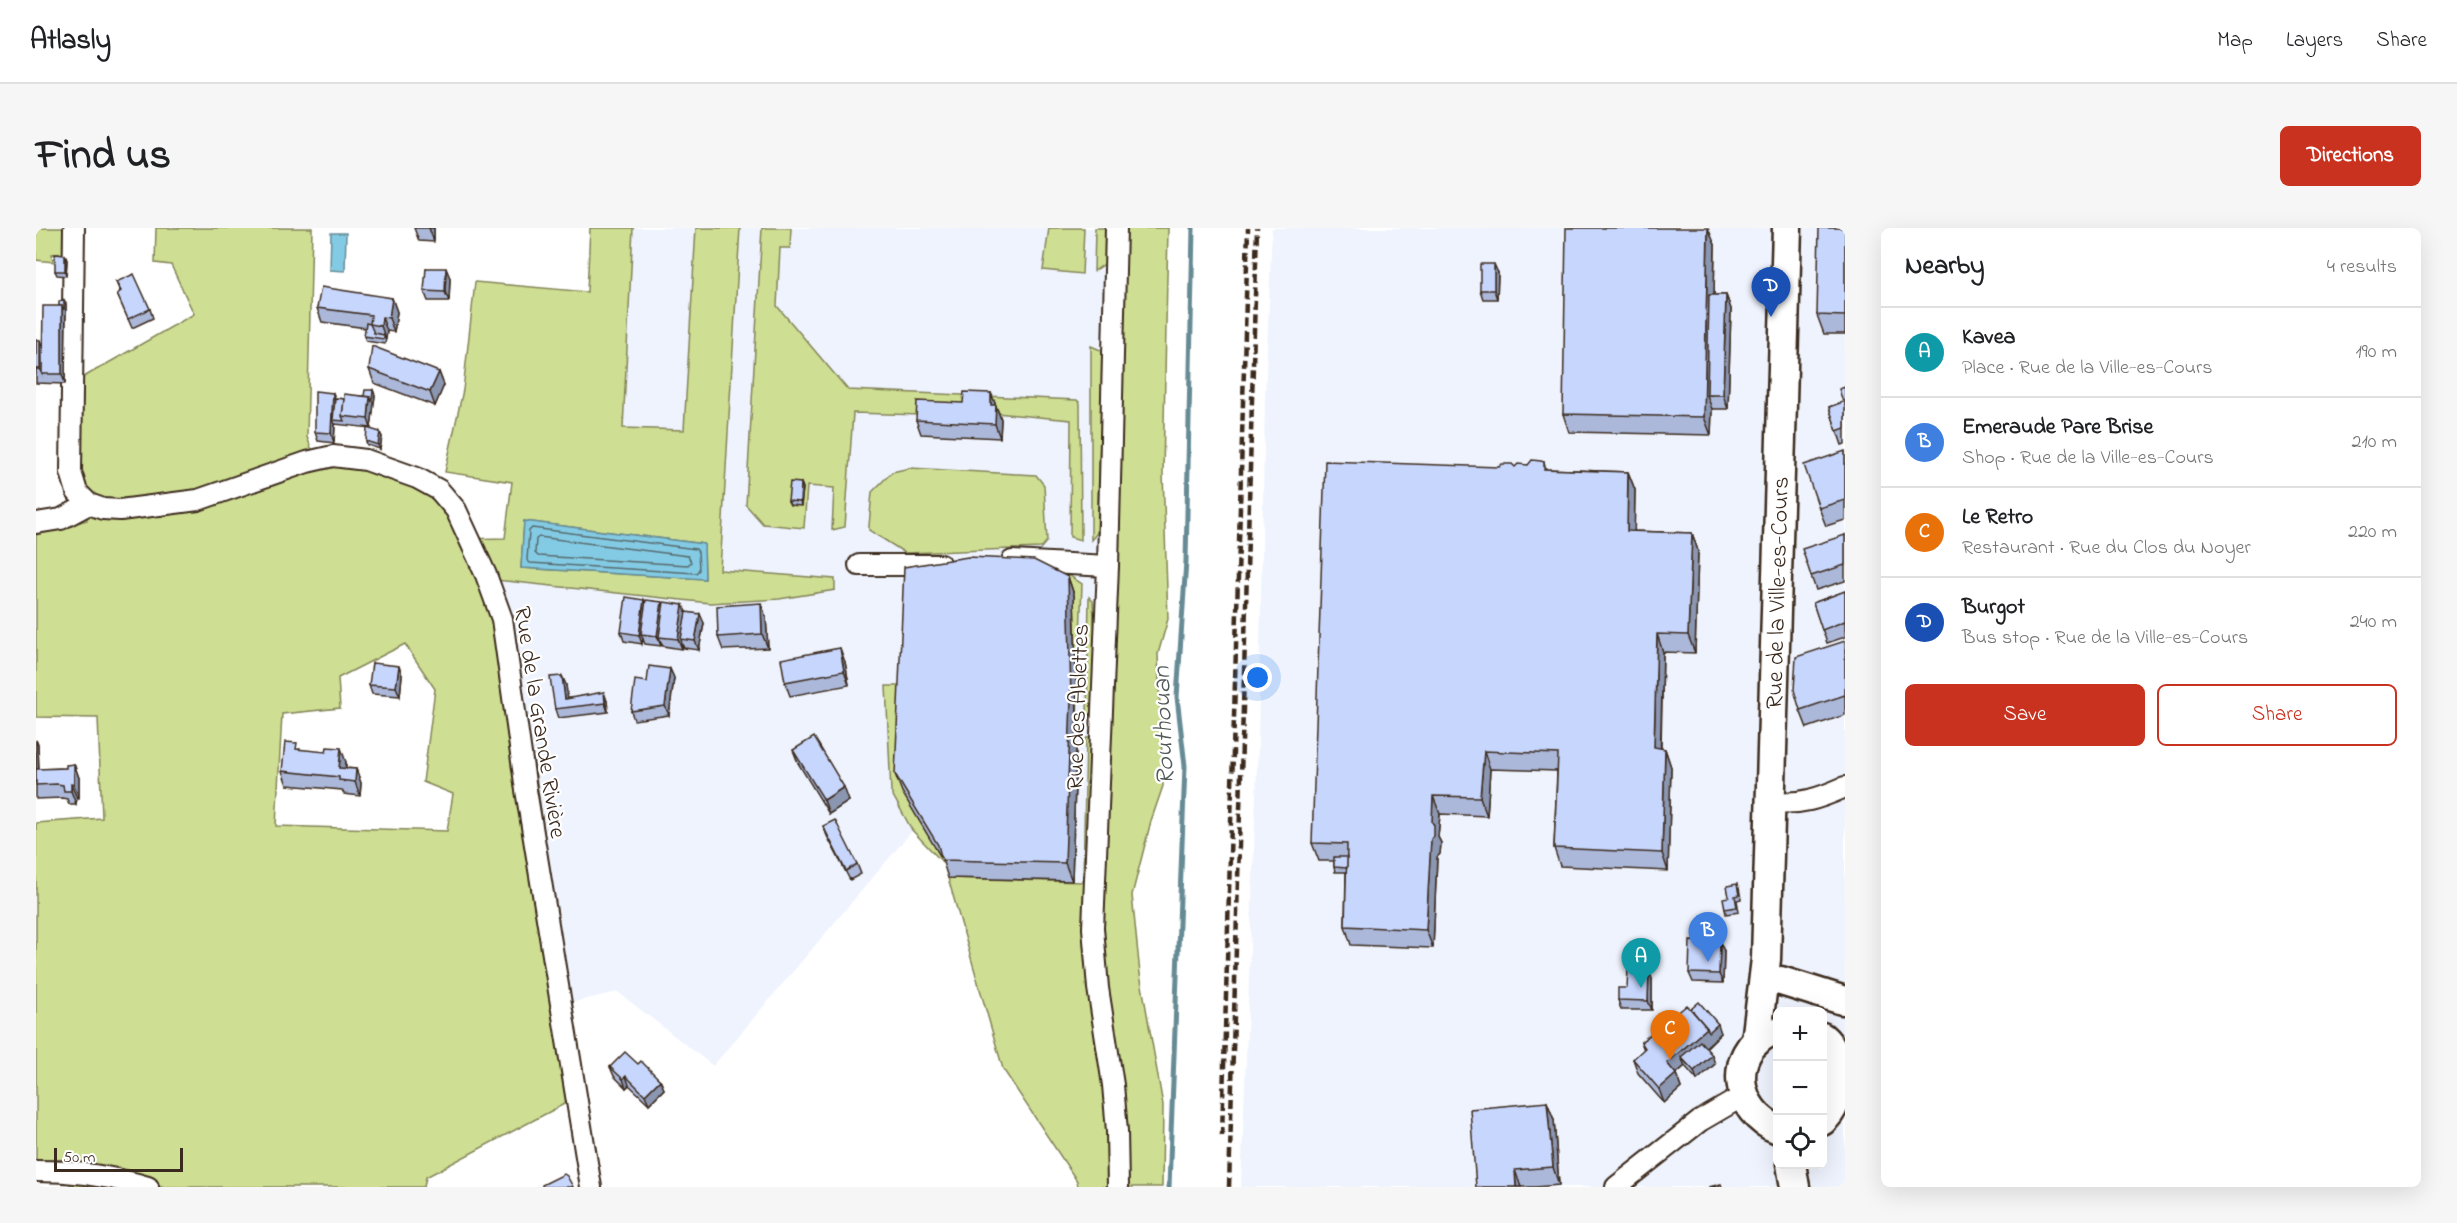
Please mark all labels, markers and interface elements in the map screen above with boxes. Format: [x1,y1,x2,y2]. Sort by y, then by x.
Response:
text: Atlasly [30,21,111,62]
text: Map [2217,26,2253,56]
text: Layers [2286,26,2343,56]
text: Share [2376,26,2427,56]
text: Find us [36,126,171,187]
button: Directions [2280,126,2421,186]
text: Nearby [1905,248,1984,286]
text: 4 results [2327,253,2397,282]
pin: D [1752,268,1790,317]
text: Kavea [1962,322,2015,354]
text: A [1918,338,1931,367]
text: 190 m [2355,338,2397,367]
text: Place · Rue de la Ville-es-Cours [1962,354,2212,383]
text: Emeraude Pare Brise [1962,412,2153,444]
text: B [1918,428,1931,457]
text: 210 m [2352,428,2397,457]
text: Shop · Rue de la Ville-es-Cours [1962,444,2214,473]
street label: Rue de la Ville-es-Cours [1758,476,1800,710]
text: Le Retro [1962,502,2033,534]
text: C [1919,518,1930,547]
text: 220 m [2348,518,2397,547]
text: Restaurant · Rue du Clos du Noyer [1962,534,2251,563]
text: Burgot [1962,592,2025,624]
street label: Rue de la Grande Rivière [503,604,574,841]
text: D [1917,608,1932,637]
text: 240 m [2350,608,2397,637]
street label: Rue des Ablettes [1059,623,1100,791]
text: Bus stop · Rue de la Ville-es-Cours [1962,624,2248,653]
your location [1243,663,1272,692]
water label: Routhouan [1144,665,1186,786]
button: Save [1905,684,2145,746]
button: Share [2157,684,2397,746]
pin: B [1688,912,1728,962]
pin: A [1622,938,1660,988]
map controls [1773,1007,1827,1169]
button: + [1773,1007,1827,1061]
pin: C [1650,1010,1690,1060]
button: − [1773,1061,1827,1115]
button: locate [1773,1115,1827,1169]
scale bar [54,1145,183,1172]
text: 50 m [63,1146,95,1170]

